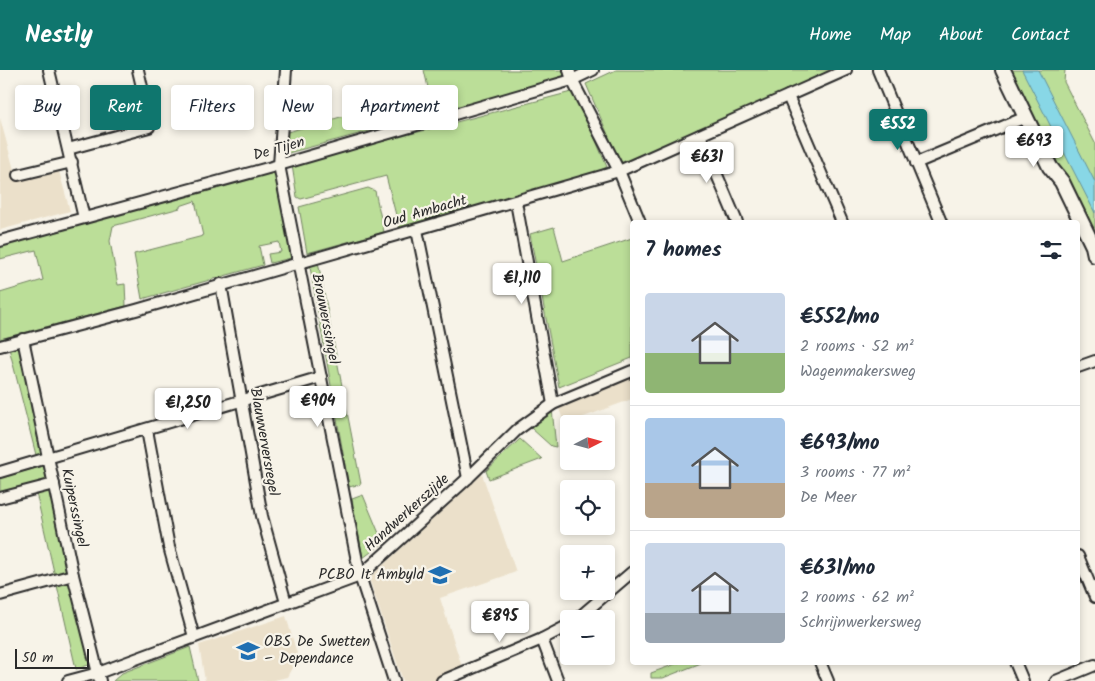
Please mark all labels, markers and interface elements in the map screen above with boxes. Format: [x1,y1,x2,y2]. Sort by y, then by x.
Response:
text: Nestly [25,16,93,55]
text: Home [809,21,852,50]
text: Map [880,21,911,50]
text: About [939,21,983,50]
text: Contact [1011,21,1070,50]
chip: Buy [15,85,80,130]
chip: Rent [90,85,161,130]
chip: Filters [171,85,254,130]
chip: New [264,85,332,130]
chip: Apartment [342,85,458,130]
pin: €552 [868,108,928,151]
text: €552 [880,112,916,137]
pin: €693 [1004,126,1064,168]
text: €693 [1016,129,1052,154]
street label: De Tijen [250,130,308,168]
pin: €631 [677,142,737,184]
text: €631 [691,145,723,170]
street label: Oud Ambacht [380,189,470,235]
text: 7 homes [645,234,722,267]
icon: filters [1037,236,1065,264]
pin: €1,110 [481,262,563,305]
text: €1,110 [503,266,541,291]
street label: Brouwerssingel [304,271,346,367]
text: €552/mo [800,301,880,334]
icon: home [685,313,745,373]
text: 2 rooms · 52 m² [800,334,914,359]
text: Wagenmakersweg [800,359,916,384]
street label: Blauwverversregel [243,386,285,498]
pin: €904 [288,386,348,428]
pin: €1,250 [147,388,229,430]
text: €904 [300,389,336,414]
text: €1,250 [166,391,210,416]
north arrow [560,415,615,470]
map controls [560,415,615,665]
text: €693/mo [800,427,880,460]
icon: home [685,438,745,498]
text: 3 rooms · 77 m² [800,460,910,485]
street label: Kuiperssingel [54,466,94,550]
street label: Handwerkerszijde [359,468,455,558]
button: locate [560,480,615,535]
text: De Meer [800,485,856,510]
button: + [560,545,615,600]
text: €631/mo [800,552,875,585]
school or university icon: PCBO It Ambyld [427,562,453,588]
place label: PCBO It Ambyld [319,563,425,587]
icon: home [685,563,745,623]
text: 2 rooms · 62 m² [800,585,914,610]
pin: €895 [470,600,530,643]
text: €895 [482,604,518,629]
button: − [560,610,615,665]
text: Schrijnwerkersweg [800,610,922,635]
place label: OBS De Swetten – Dependance [264,630,370,671]
school or university icon: OBS De Swetten – Dependance [235,638,261,664]
scale bar [15,646,89,669]
text: 50 m [22,647,53,669]

